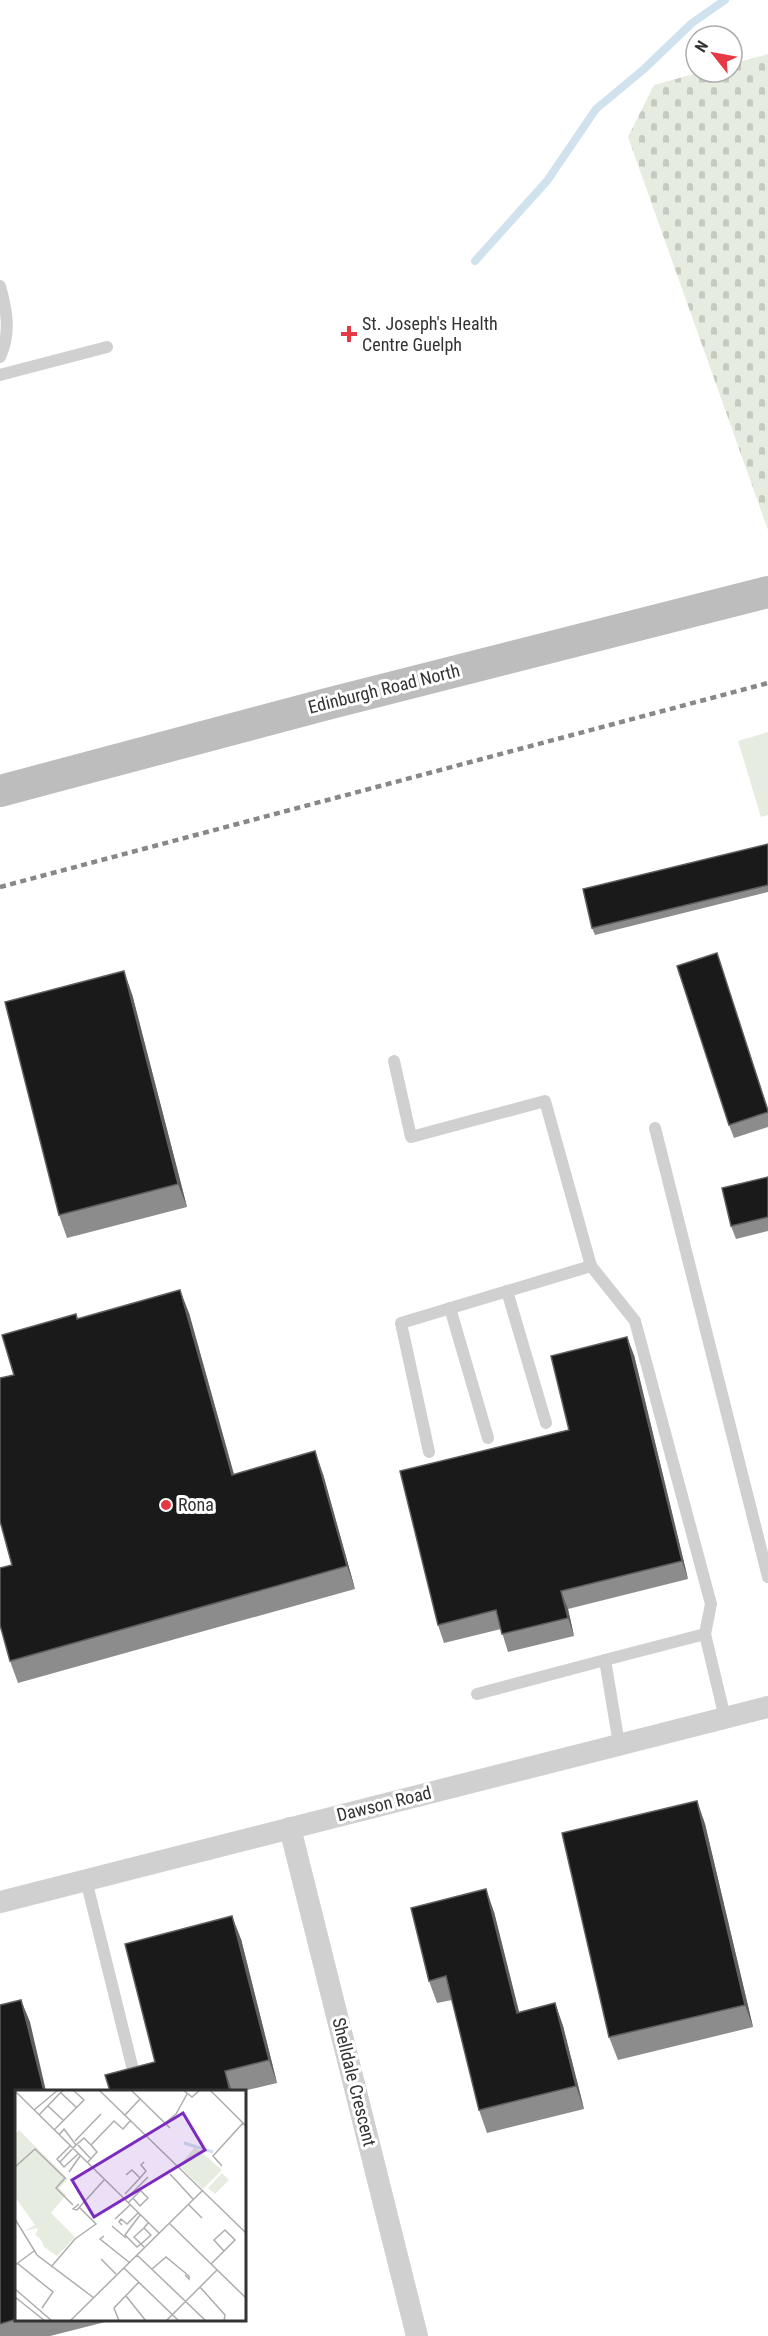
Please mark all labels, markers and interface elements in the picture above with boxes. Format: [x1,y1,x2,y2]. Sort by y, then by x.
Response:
north arrow [684,24,744,84]
text: N [691,37,712,56]
place label: St. Joseph's Health Centre Guelph [362,313,498,355]
marker: St. Joseph's Health Centre Guelph [340,325,358,343]
street label: Edinburgh Road North [306,660,462,718]
place label: Rona [178,1494,214,1515]
marker: Rona [159,1498,173,1512]
street label: Dawson Road [334,1782,433,1825]
street label: Shelldale Crescent [328,2015,381,2148]
inset map [15,2090,246,2321]

